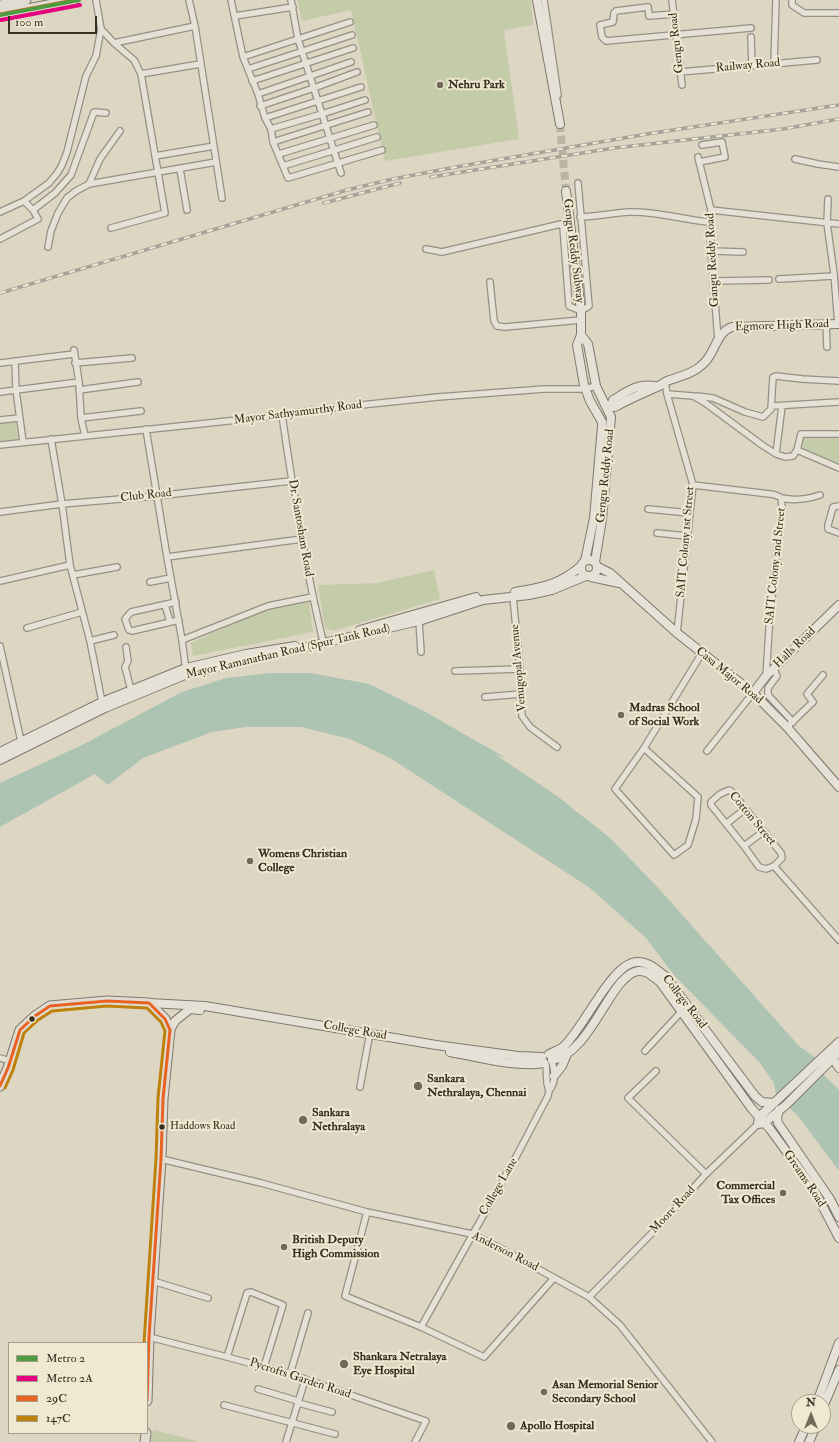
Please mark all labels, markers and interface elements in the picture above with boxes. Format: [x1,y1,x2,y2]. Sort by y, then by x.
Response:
scale bar [10,8,99,34]
street label: Gengu Road [667,12,687,74]
text: 100 m [15,15,43,30]
street label: Railway Road [715,56,781,76]
place label: Nehru Park [448,78,505,92]
marker: Nehru Park [435,80,445,90]
street label: Gengu Reddy Subway [559,198,587,304]
street label: Gangu Reddy Road [703,213,723,307]
street label: Egmore High Road [735,317,829,335]
street label: Mayor Sathyamurthy Road [233,398,363,428]
street label: Gengu Reddy Road [594,428,618,524]
street label: Dr. Santosham Road [284,478,316,578]
street label: Club Road [120,486,172,506]
street label: SAIT Colony 1st Street [674,486,698,598]
street label: SAIT Colony 2nd Street [763,507,789,625]
street label: Mayor Ramanathan Road (Spur Tank Road) [184,621,392,683]
street label: Venugopal Avenue [508,624,530,712]
street label: Halls Road [771,625,819,671]
street label: Casa Major Road [692,644,766,708]
place label: Madras School of Social Work [629,701,700,729]
marker: Madras School of Social Work [616,710,626,720]
street label: Cotton Street [725,789,779,849]
place label: Womens Christian College [258,847,347,875]
marker: Womens Christian College [245,856,255,866]
street label: College Road [659,972,709,1032]
unlabelled marker [27,1014,37,1024]
street label: College Road [322,1018,388,1044]
place label: Sankara Nethralaya, Chennai [427,1072,526,1100]
marker: Sankara Nethralaya, Chennai [412,1080,424,1092]
place label: Sankara Nethralaya [312,1106,365,1134]
marker: Sankara Nethralaya [297,1114,309,1126]
place label: Haddows Road [170,1120,235,1134]
marker: Haddows Road [157,1122,167,1132]
street label: Greams Road [780,1148,828,1210]
street label: College Lane [477,1156,521,1218]
place label: Commercial Tax Offices [716,1179,775,1207]
street label: Moore Road [647,1183,699,1237]
marker: Commercial Tax Offices [778,1188,788,1198]
street label: Anderson Road [469,1229,541,1275]
place label: British Deputy High Commission [292,1233,379,1261]
marker: British Deputy High Commission [279,1242,289,1252]
legend [8,1342,148,1434]
place label: Shankara Netralaya Eye Hospital [353,1350,446,1378]
text: Metro 2 [46,1351,85,1366]
street label: Pycrofts Garden Road [247,1356,353,1402]
marker: Shankara Netralaya Eye Hospital [338,1358,350,1370]
text: Metro 2A [46,1371,93,1386]
place label: Asan Memorial Senior Secondary School [552,1378,658,1406]
marker: Asan Memorial Senior Secondary School [539,1387,549,1397]
text: 29C [46,1391,67,1406]
north arrow [791,1394,831,1434]
text: N [806,1396,816,1409]
text: 147C [46,1411,71,1426]
place label: Apollo Hospital [520,1419,594,1433]
marker: Apollo Hospital [505,1420,517,1432]

